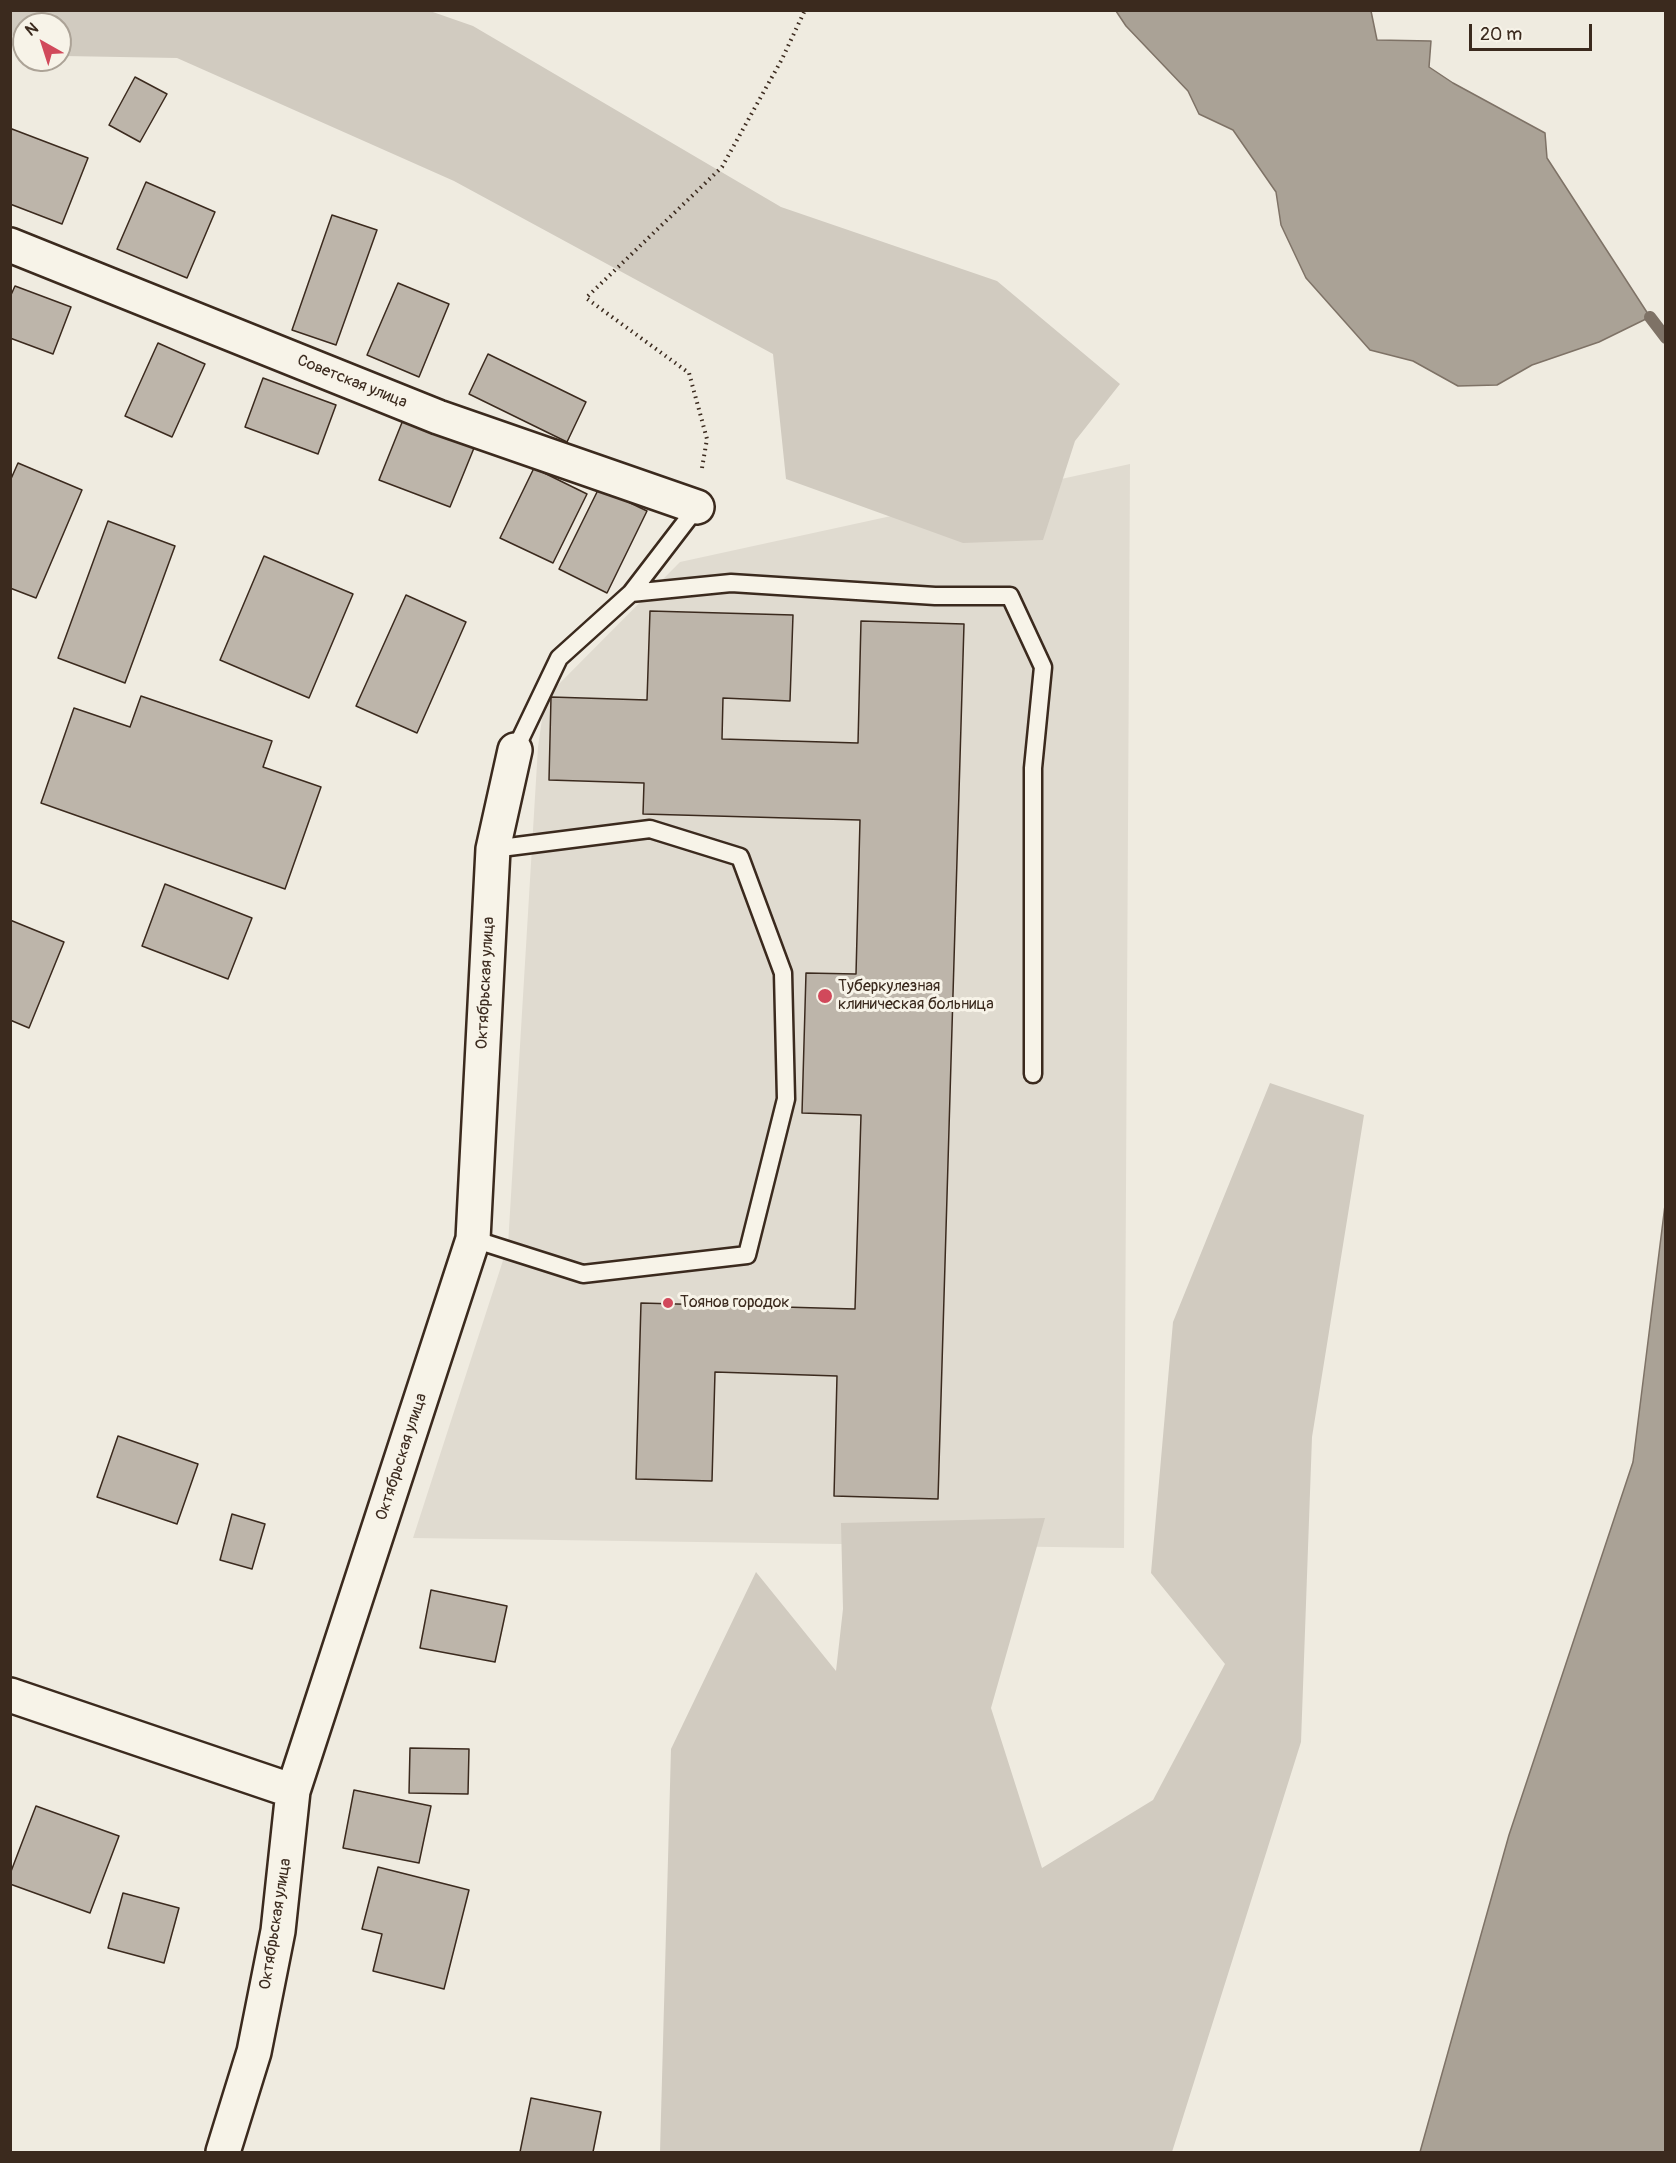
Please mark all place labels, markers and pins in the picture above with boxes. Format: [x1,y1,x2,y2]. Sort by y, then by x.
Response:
place label: Туберкулезная клиническая больница [838,977,994,1015]
marker: Туберкулезная клиническая больница [816,987,834,1005]
place label: Тоянов городок [680,1293,790,1313]
marker: Тоянов городок [661,1296,675,1310]

